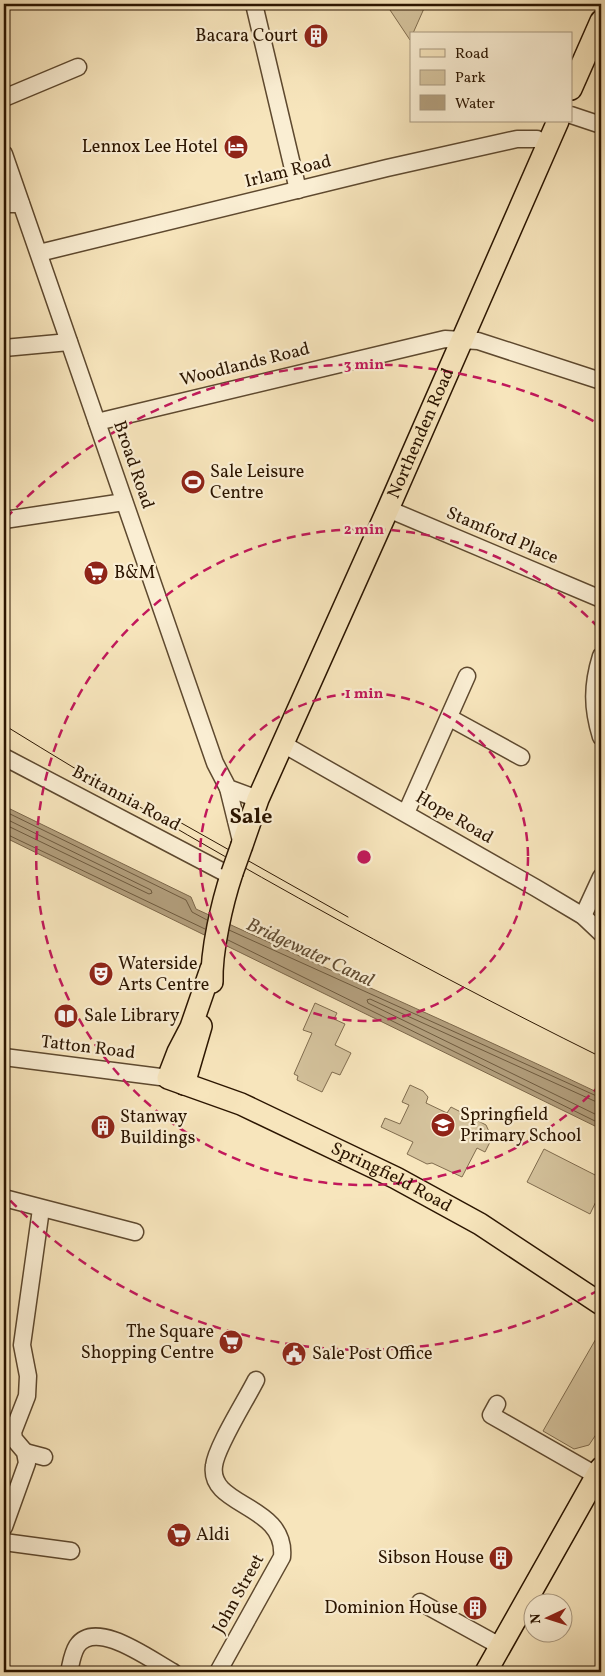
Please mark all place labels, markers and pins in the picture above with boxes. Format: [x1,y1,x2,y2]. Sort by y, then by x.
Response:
building icon: Bacara Court [303,23,329,49]
place label: Bacara Court [195,24,298,49]
hotel icon: Lennox Lee Hotel [223,134,249,160]
place label: Lennox Lee Hotel [82,135,218,160]
place label: Sale Leisure Centre [210,460,304,506]
sports icon: Sale Leisure Centre [180,469,206,495]
supermarket icon: B&M [83,560,109,586]
place label: B&M [114,561,156,586]
centre of rings [355,848,373,866]
place label: Waterside Arts Centre [118,952,209,998]
theatre icon: Waterside Arts Centre [88,961,114,987]
library icon: Sale Library [53,1003,79,1029]
place label: Sale Library [84,1004,180,1029]
place label: Springfield Primary School [460,1103,581,1149]
place label: Stanway Buildings [120,1105,195,1151]
school or university icon: Springfield Primary School [430,1112,456,1138]
building icon: Stanway Buildings [90,1114,116,1140]
place label: The Square Shopping Centre [81,1320,214,1366]
supermarket icon: The Square Shopping Centre [218,1329,244,1355]
public building icon: Sale Post Office [281,1341,307,1367]
place label: Sale Post Office [312,1342,433,1367]
supermarket icon: Aldi [166,1522,192,1548]
place label: Aldi [196,1523,230,1548]
building icon: Sibson House [488,1545,514,1571]
place label: Sibson House [378,1546,484,1571]
building icon: Dominion House [462,1595,488,1621]
place label: Dominion House [324,1596,458,1621]

